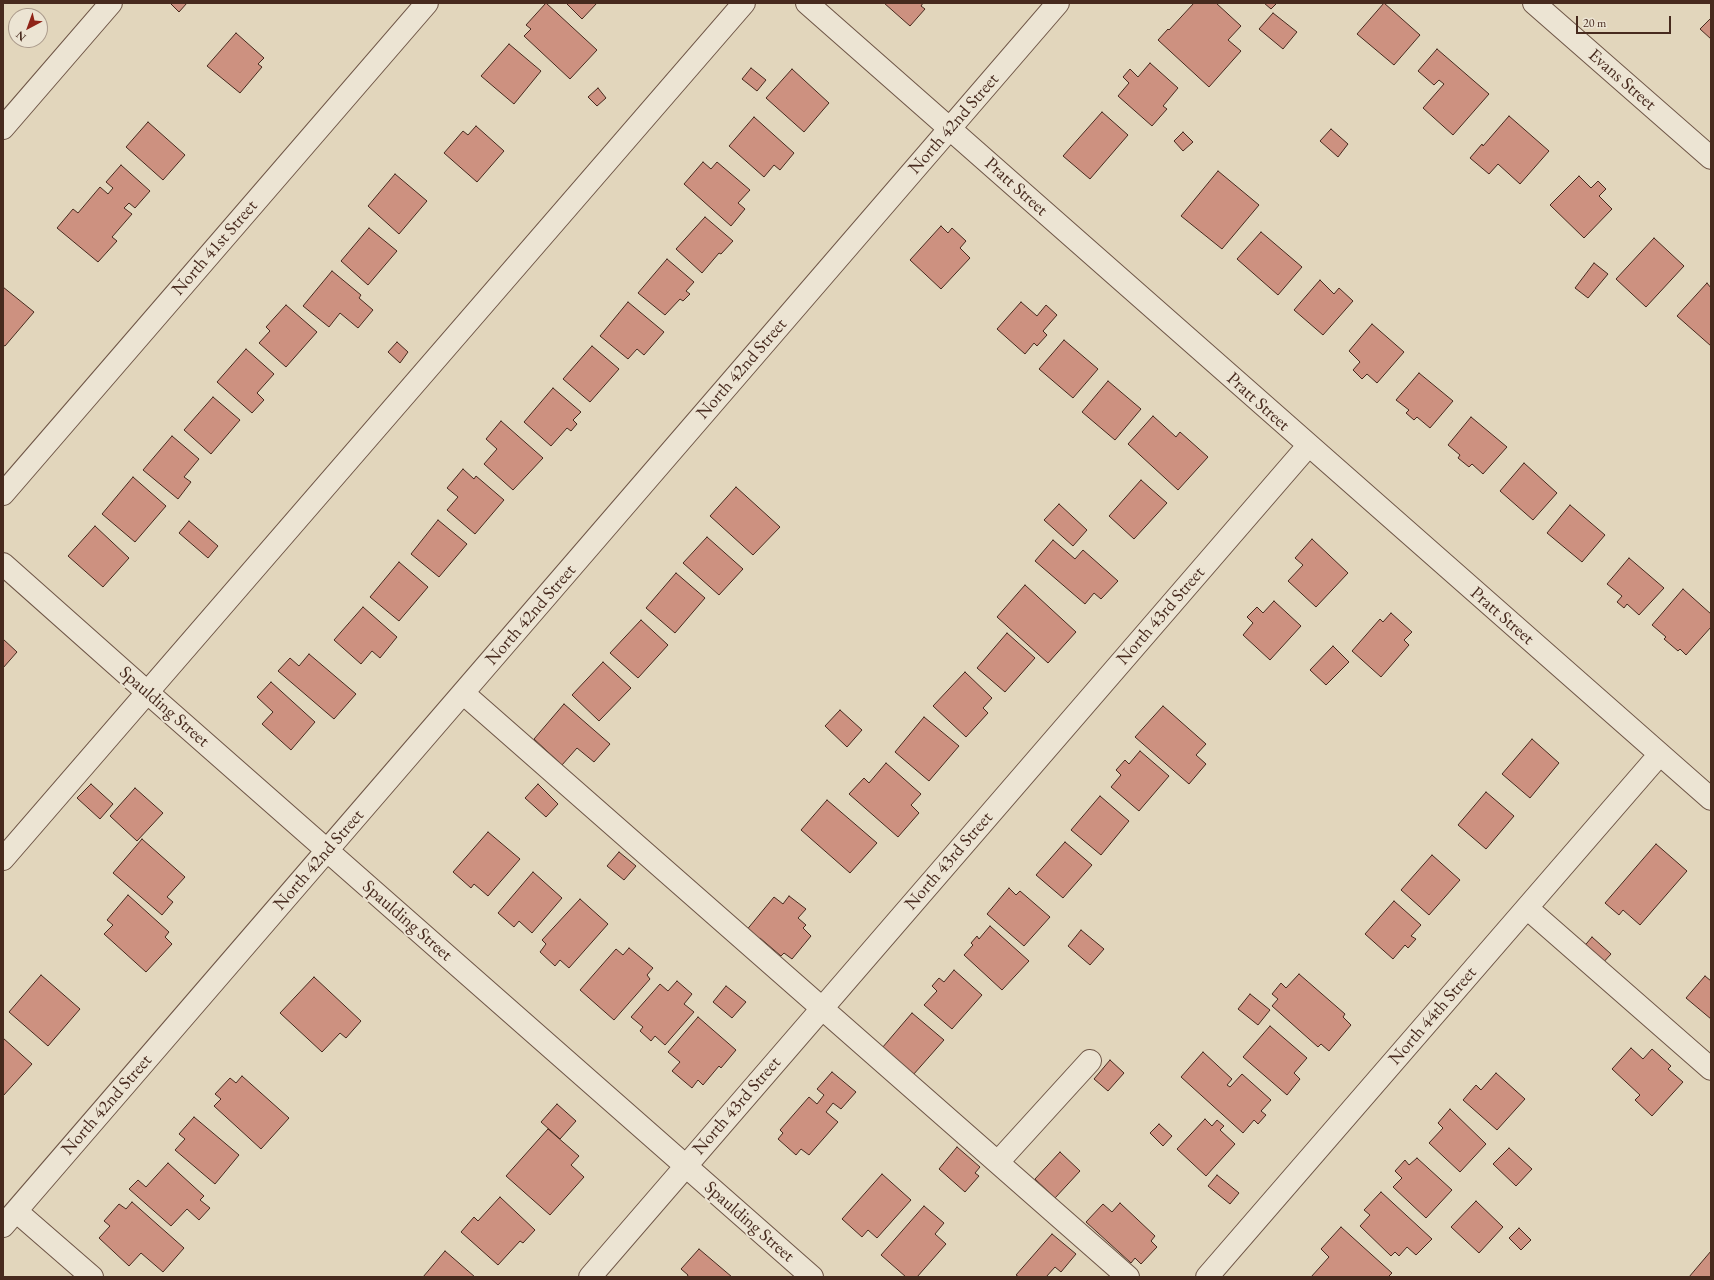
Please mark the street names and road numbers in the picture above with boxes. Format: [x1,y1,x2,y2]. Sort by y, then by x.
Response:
street label: Evans Street [1584,45,1660,115]
street label: North 42nd Street [904,69,1004,179]
street label: Pratt Street [980,153,1052,221]
street label: North 41st Street [168,196,262,300]
street label: North 42nd Street [692,314,792,424]
street label: Pratt Street [1222,368,1294,436]
street label: North 42nd Street [481,560,581,670]
street label: North 43rd Street [1112,562,1210,670]
street label: Pratt Street [1466,582,1538,650]
street label: Spaulding Street [115,662,213,752]
street label: North 42nd Street [269,805,369,915]
street label: North 43rd Street [900,807,998,915]
street label: Spaulding Street [358,876,456,966]
street label: North 44th Street [1384,962,1482,1070]
street label: North 42nd Street [57,1050,157,1160]
street label: North 43rd Street [688,1052,786,1160]
street label: Spaulding Street [700,1177,798,1267]

